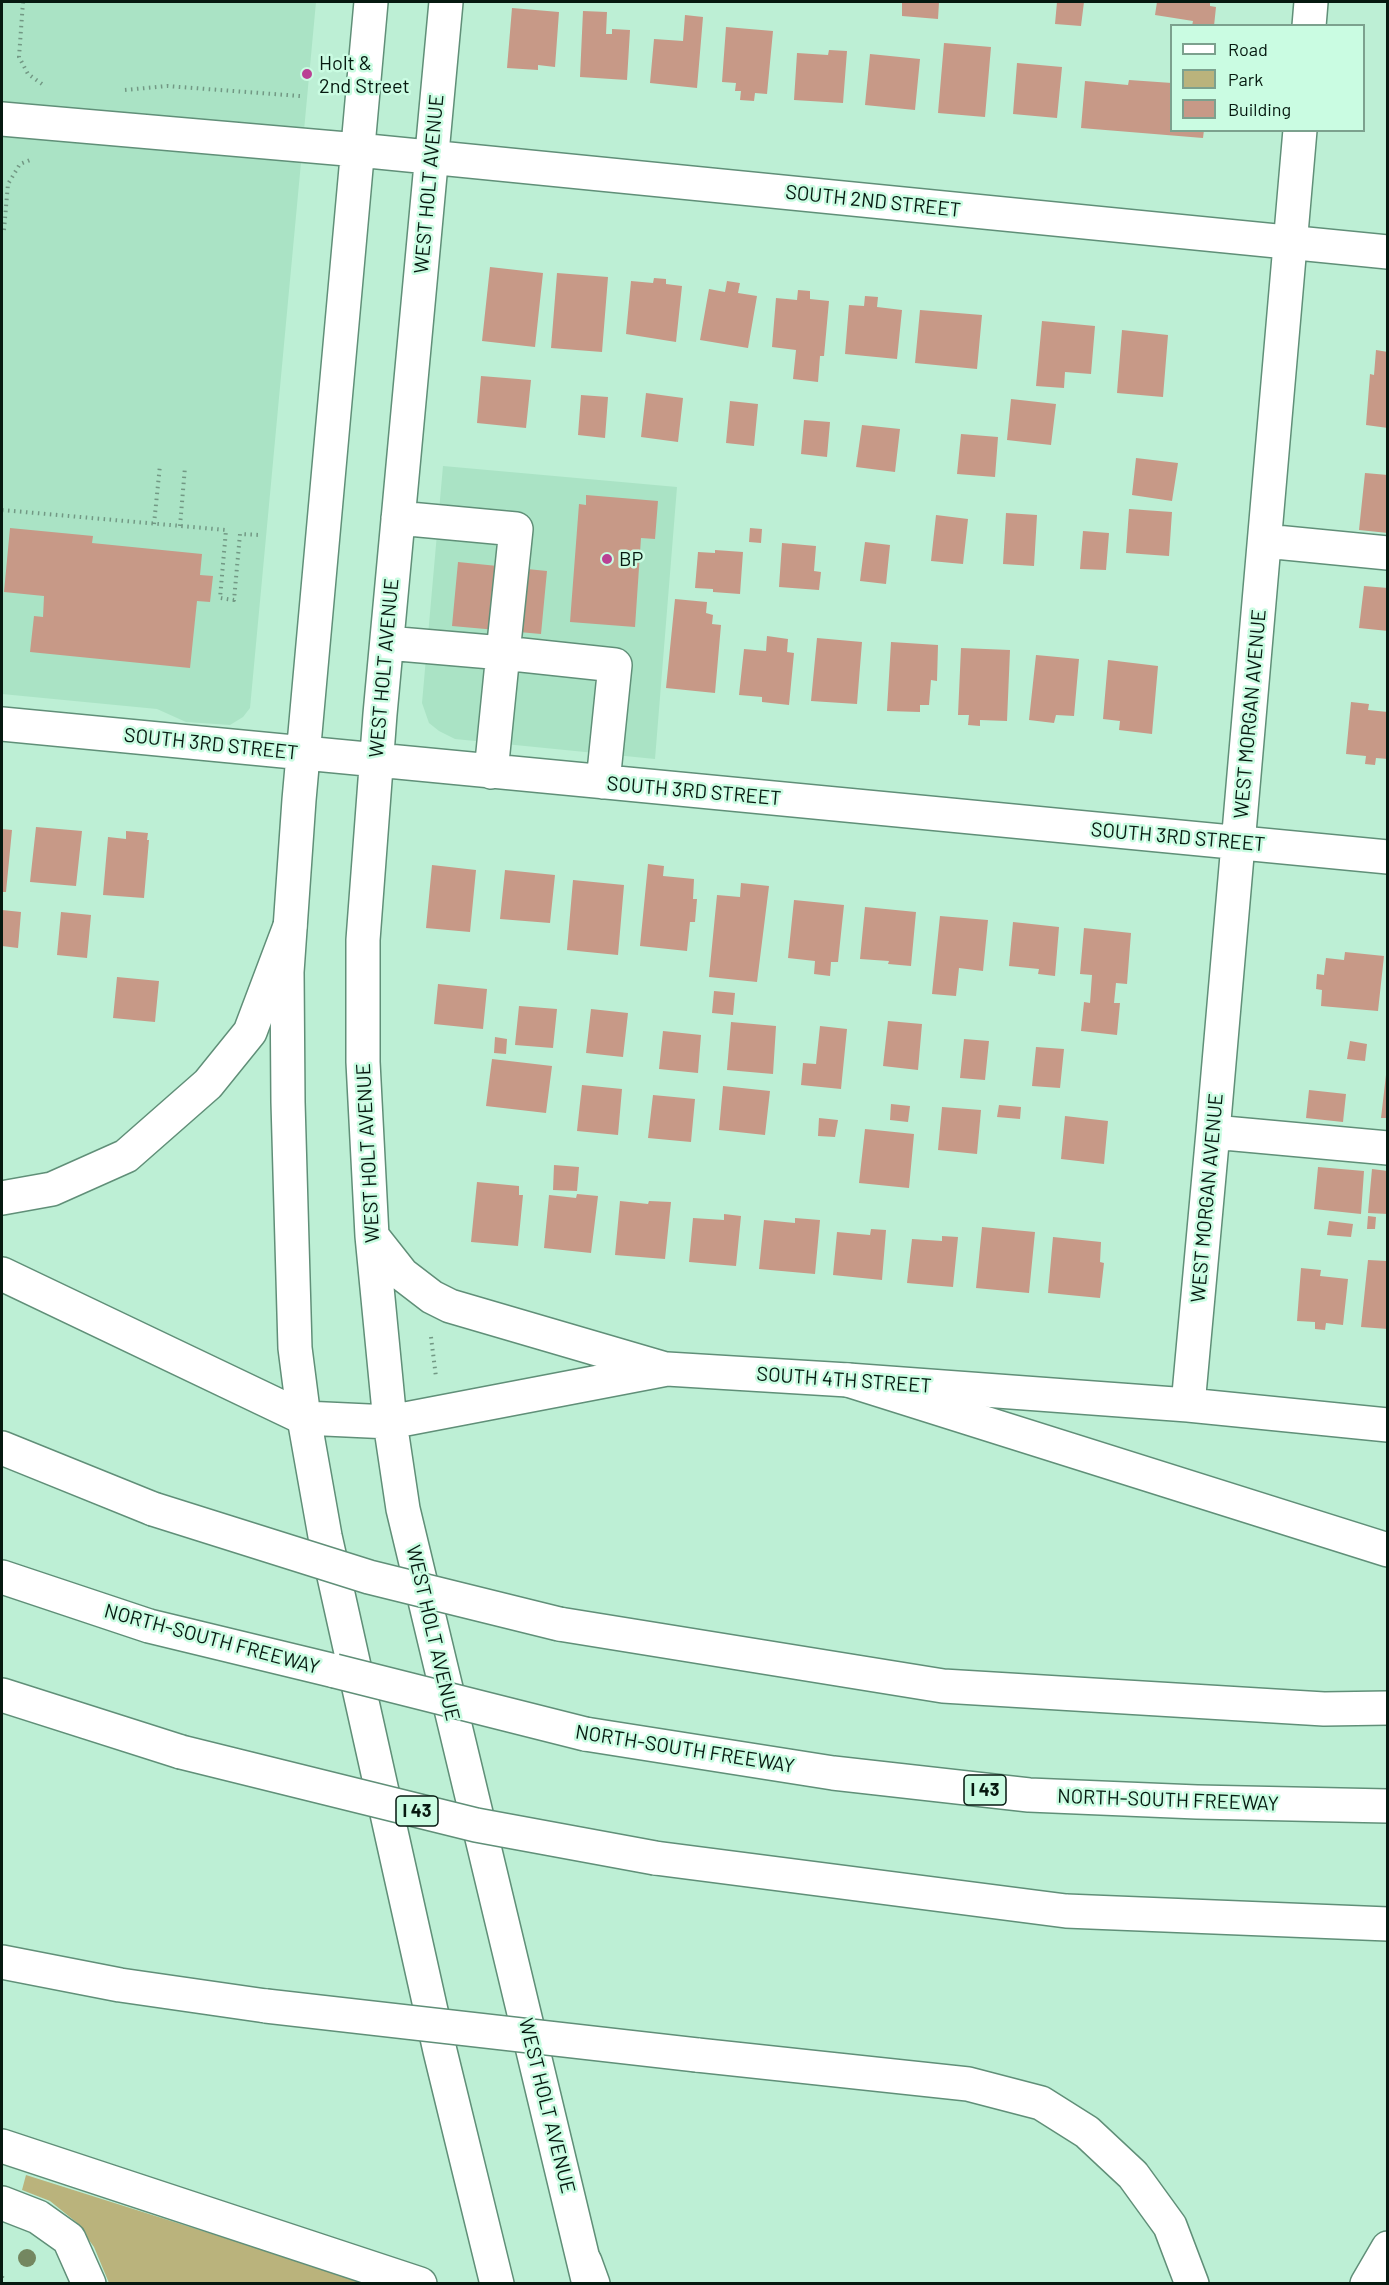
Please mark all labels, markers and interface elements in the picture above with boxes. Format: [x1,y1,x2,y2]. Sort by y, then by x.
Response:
legend [1170,24,1365,132]
text: Road [1228,38,1268,60]
place label: Holt & 2nd Street [319,51,410,98]
marker: Holt & 2nd Street [300,67,314,81]
text: Park [1228,68,1263,90]
street label: WEST HOLT AVENUE [409,93,449,275]
text: Building [1228,98,1291,120]
street label: SOUTH 2ND STREET [784,180,962,222]
place label: BP [619,547,643,571]
marker: BP [600,552,614,566]
street label: WEST HOLT AVENUE [364,577,404,759]
street label: WEST MORGAN AVENUE [1229,608,1271,820]
street label: SOUTH 3RD STREET [123,723,299,765]
street label: SOUTH 3RD STREET [606,771,782,811]
street label: SOUTH 3RD STREET [1090,817,1266,857]
street label: WEST HOLT AVENUE [351,1063,385,1243]
street label: WEST MORGAN AVENUE [1186,1092,1228,1304]
street label: SOUTH 4TH STREET [756,1362,932,1398]
street label: WEST HOLT AVENUE [401,1543,465,1723]
street label: NORTH-SOUTH FREEWAY [102,1599,322,1679]
street label: NORTH-SOUTH FREEWAY [574,1720,796,1778]
road number: I 43 [964,1775,1006,1805]
street label: NORTH-SOUTH FREEWAY [1057,1784,1279,1816]
road number: I 43 [396,1796,438,1826]
street label: WEST HOLT AVENUE [514,2016,580,2196]

